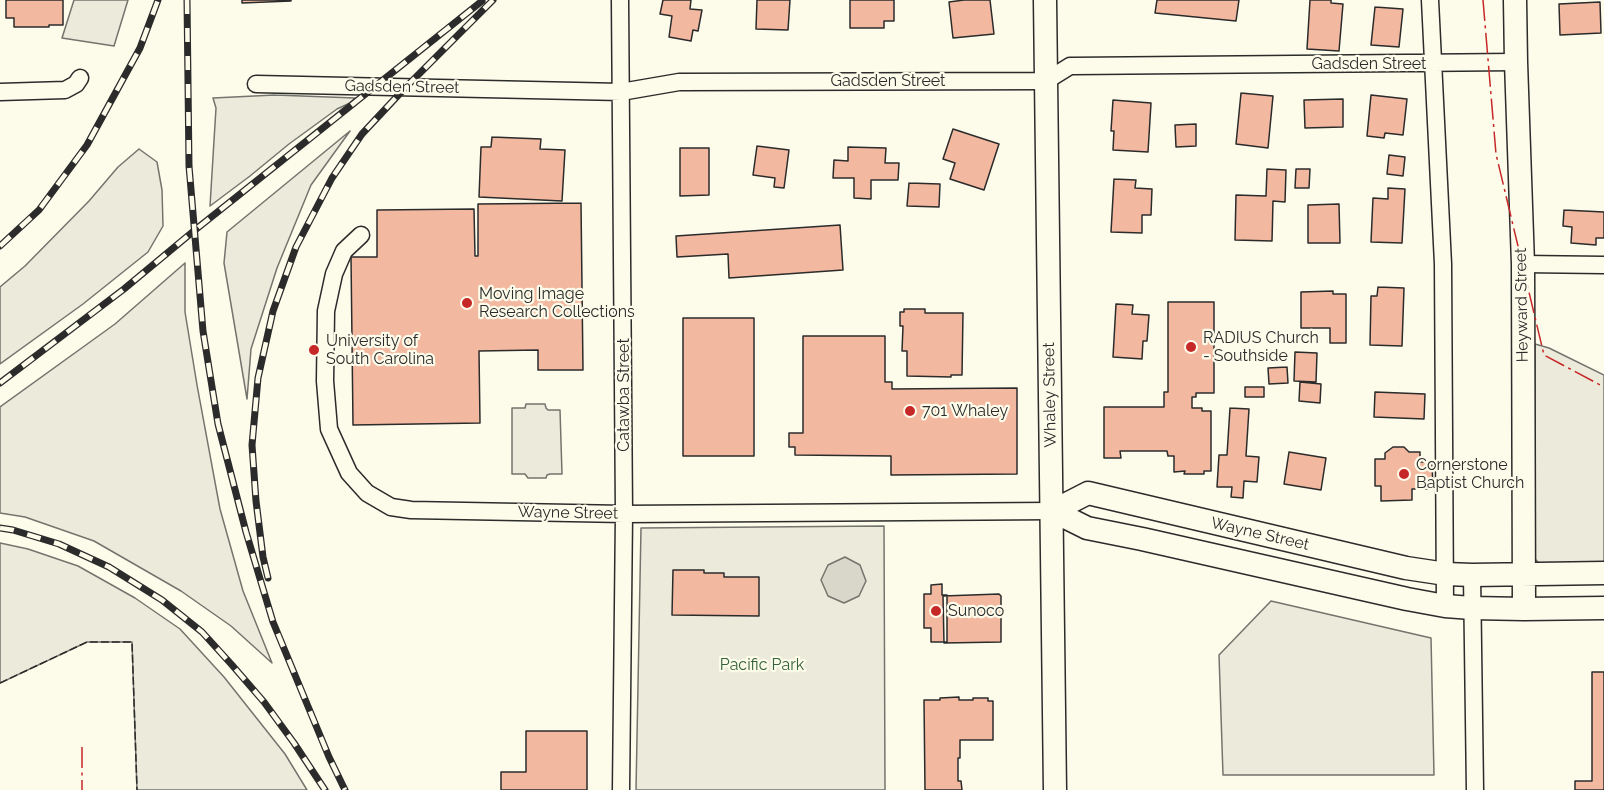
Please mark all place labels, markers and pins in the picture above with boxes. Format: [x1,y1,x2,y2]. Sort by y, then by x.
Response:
place label: Moving Image Research Collections [479,284,635,322]
marker: Moving Image Research Collections [460,296,474,310]
place label: RADIUS Church - Southside [1203,328,1319,366]
place label: University of South Carolina [326,331,434,369]
marker: RADIUS Church - Southside [1184,340,1198,354]
marker: University of South Carolina [307,343,321,357]
place label: 701 Whaley [922,401,1008,421]
marker: 701 Whaley [903,404,917,418]
place label: Cornerstone Baptist Church [1416,455,1524,493]
marker: Cornerstone Baptist Church [1397,467,1411,481]
place label: Sunoco [948,601,1004,621]
marker: Sunoco [929,604,943,618]

